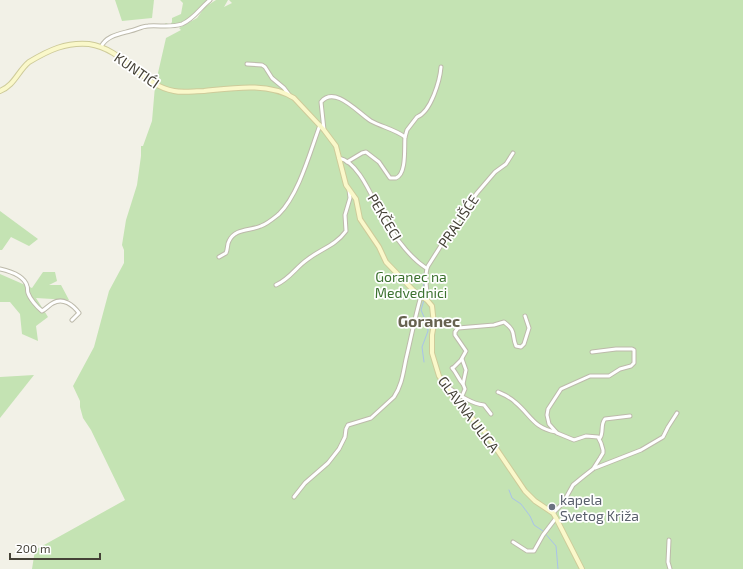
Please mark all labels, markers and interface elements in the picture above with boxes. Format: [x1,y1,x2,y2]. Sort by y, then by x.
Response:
street label: KUNTIĆI [111,48,163,92]
street label: PEKČECI [364,191,406,243]
street label: PRALIŠĆE [434,191,482,251]
park label: Goranec na Medvednici [375,268,447,301]
district label: Goranec [398,311,460,330]
street label: GLAVNA ULICA [435,373,503,456]
place label: kapela Svetog Križa [560,491,639,524]
marker: kapela Svetog Križa [547,502,557,512]
scale bar [10,535,100,561]
text: 200 m [16,541,50,555]

